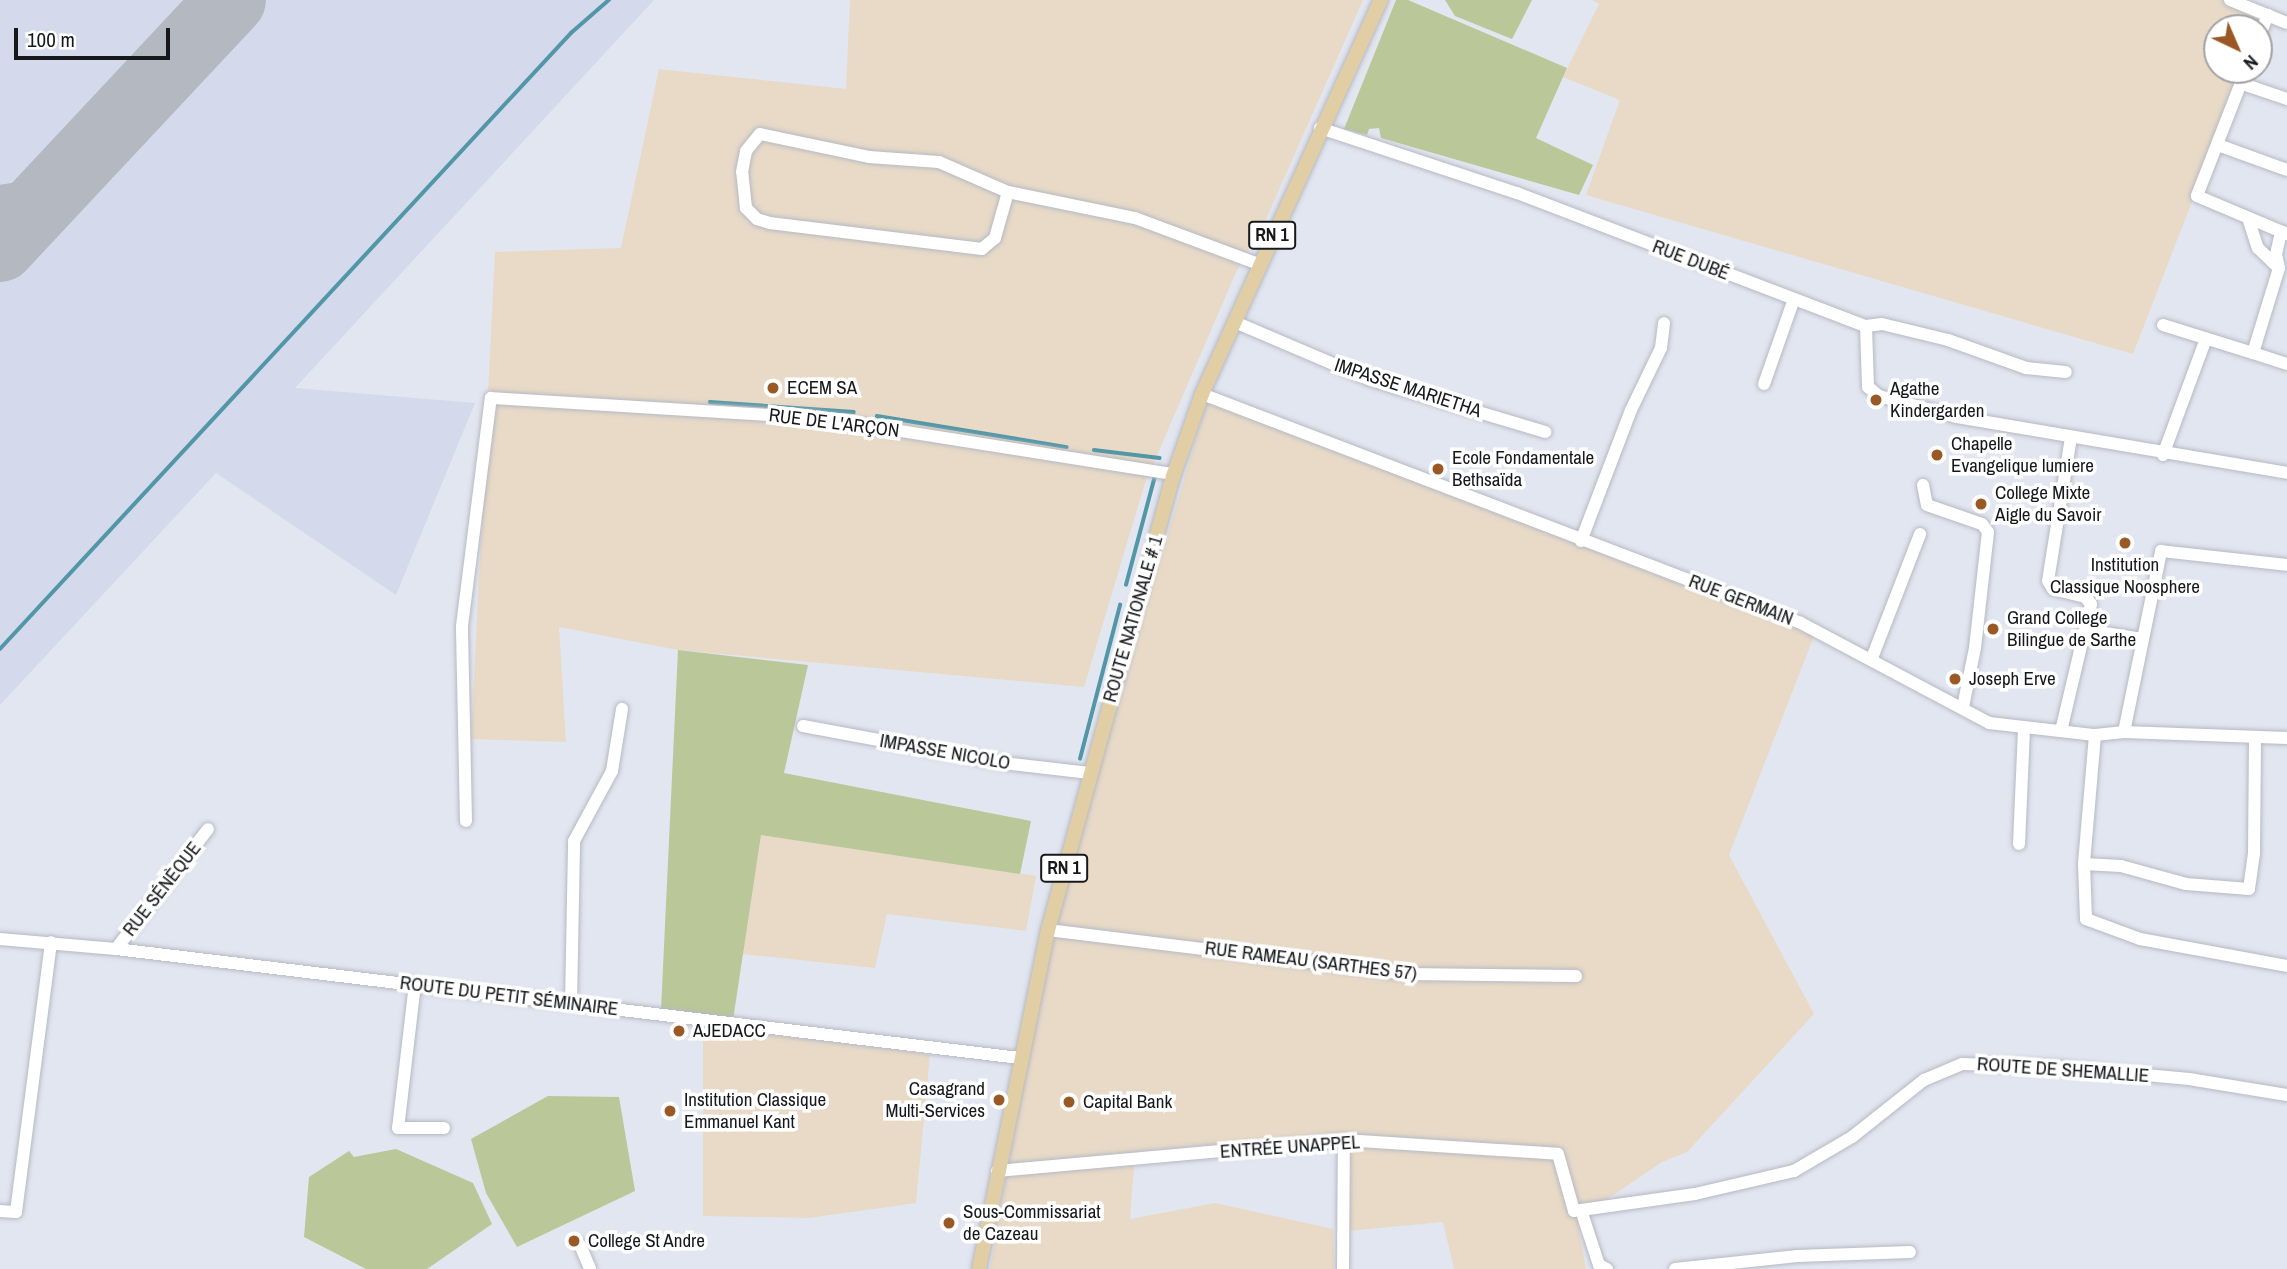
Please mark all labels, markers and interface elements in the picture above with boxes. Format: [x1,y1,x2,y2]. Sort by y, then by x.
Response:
scale bar [18,14,173,58]
north arrow [2203,14,2273,84]
text: 100 m [27,25,75,54]
text: N [2238,49,2264,76]
road number: RN 1 [1248,220,1296,249]
street label: RUE DUBÉ [1649,235,1733,285]
street label: IMPASSE MARIETHA [1332,354,1484,422]
place label: ECEM SA [787,377,857,399]
place label: Agathe Kindergarden [1890,378,1984,422]
marker: ECEM SA [765,380,781,396]
marker: Agathe Kindergarden [1868,392,1884,408]
street label: RUE DE L'ARÇON [768,404,900,442]
place label: Chapelle Evangelique lumiere [1951,433,2094,477]
place label: Ecole Fondamentale Bethsaïda [1452,447,1594,491]
marker: Chapelle Evangelique lumiere [1929,447,1945,463]
marker: Ecole Fondamentale Bethsaïda [1430,461,1446,477]
place label: College Mixte Aigle du Savoir [1995,482,2102,526]
marker: College Mixte Aigle du Savoir [1973,496,1989,512]
street label: ROUTE NATIONALE # 1 [1098,533,1168,705]
marker: Institution Classique Noosphere [2117,535,2133,551]
place label: Institution Classique Noosphere [2050,554,2200,598]
street label: RUE GERMAIN [1686,570,1796,630]
place label: Grand College Bilingue de Sarthe [2007,607,2136,651]
marker: Grand College Bilingue de Sarthe [1985,621,2001,637]
place label: Joseph Erve [1969,668,2056,690]
marker: Joseph Erve [1947,671,1963,687]
street label: IMPASSE NICOLO [878,729,1012,775]
street label: RUE SÉNÈQUE [118,837,206,941]
road number: RN 1 [1040,854,1088,882]
street label: RUE RAMEAU (SARTHES 57) [1204,937,1418,985]
street label: ROUTE DU PETIT SÉMINAIRE [398,971,620,1021]
place label: AJEDACC [693,1020,766,1042]
marker: AJEDACC [671,1023,687,1039]
street label: ROUTE DE SHEMALLIE [1976,1053,2150,1087]
place label: Casagrand Multi-Services [885,1078,985,1122]
place label: Institution Classique Emmanuel Kant [684,1089,826,1133]
place label: Capital Bank [1083,1091,1172,1113]
marker: Casagrand Multi-Services [991,1092,1007,1108]
marker: Capital Bank [1061,1094,1077,1110]
marker: Institution Classique Emmanuel Kant [662,1103,678,1119]
street label: ENTRÉE UNAPPEL [1219,1131,1361,1163]
place label: Sous-Commissariat de Cazeau [963,1201,1101,1245]
marker: Sous-Commissariat de Cazeau [941,1215,957,1231]
place label: College St Andre [588,1230,706,1252]
marker: College St Andre [566,1233,582,1249]

